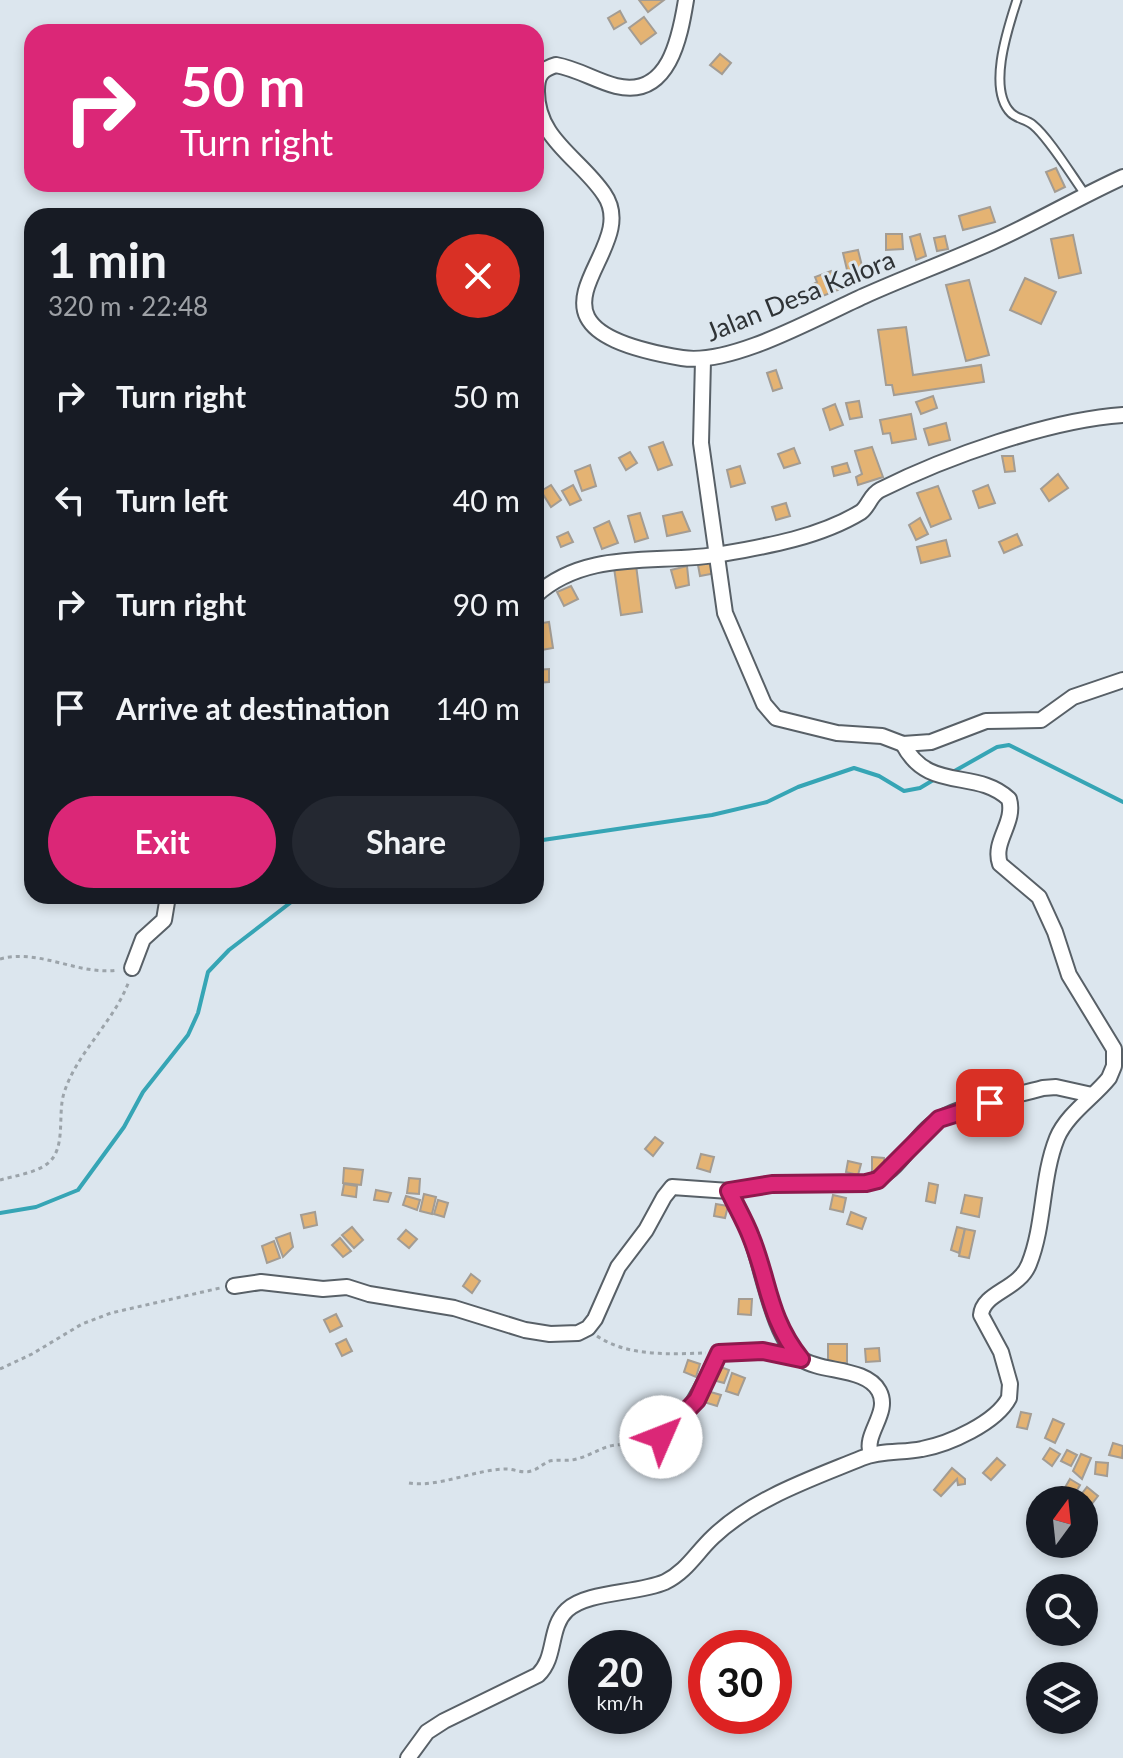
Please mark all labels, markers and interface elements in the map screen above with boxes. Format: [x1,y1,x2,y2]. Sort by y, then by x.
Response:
text: 50 m [180,52,305,119]
icon: right [48,56,152,160]
text: Turn right [180,120,333,164]
text: 1 min [48,231,167,288]
button: close [436,234,520,318]
street label: Jalan Desa Kalora [701,243,899,347]
text: 320 m · 22:48 [48,290,208,322]
icon: right [48,374,92,418]
text: Turn right [116,378,246,414]
text: 50 m [453,378,520,414]
icon: left [48,478,92,522]
text: Turn left [116,482,228,518]
text: 40 m [453,482,520,518]
icon: right [48,582,92,626]
text: Turn right [116,586,246,622]
text: 90 m [453,586,520,622]
icon: arrive [48,686,92,730]
text: Arrive at destination [116,690,390,726]
text: 140 m [435,690,520,726]
button: Exit [48,796,276,888]
button: Share [292,796,520,888]
pin [956,1069,1024,1137]
icon: arrive [968,1081,1012,1125]
position arrow [619,1395,703,1479]
north arrow [1026,1486,1098,1558]
map controls [1026,1486,1098,1734]
button: search [1026,1574,1098,1646]
speed limit sign: 30 [688,1630,792,1734]
text: 20 [597,1648,643,1696]
button: layers [1026,1662,1098,1734]
text: km/h [597,1690,643,1714]

